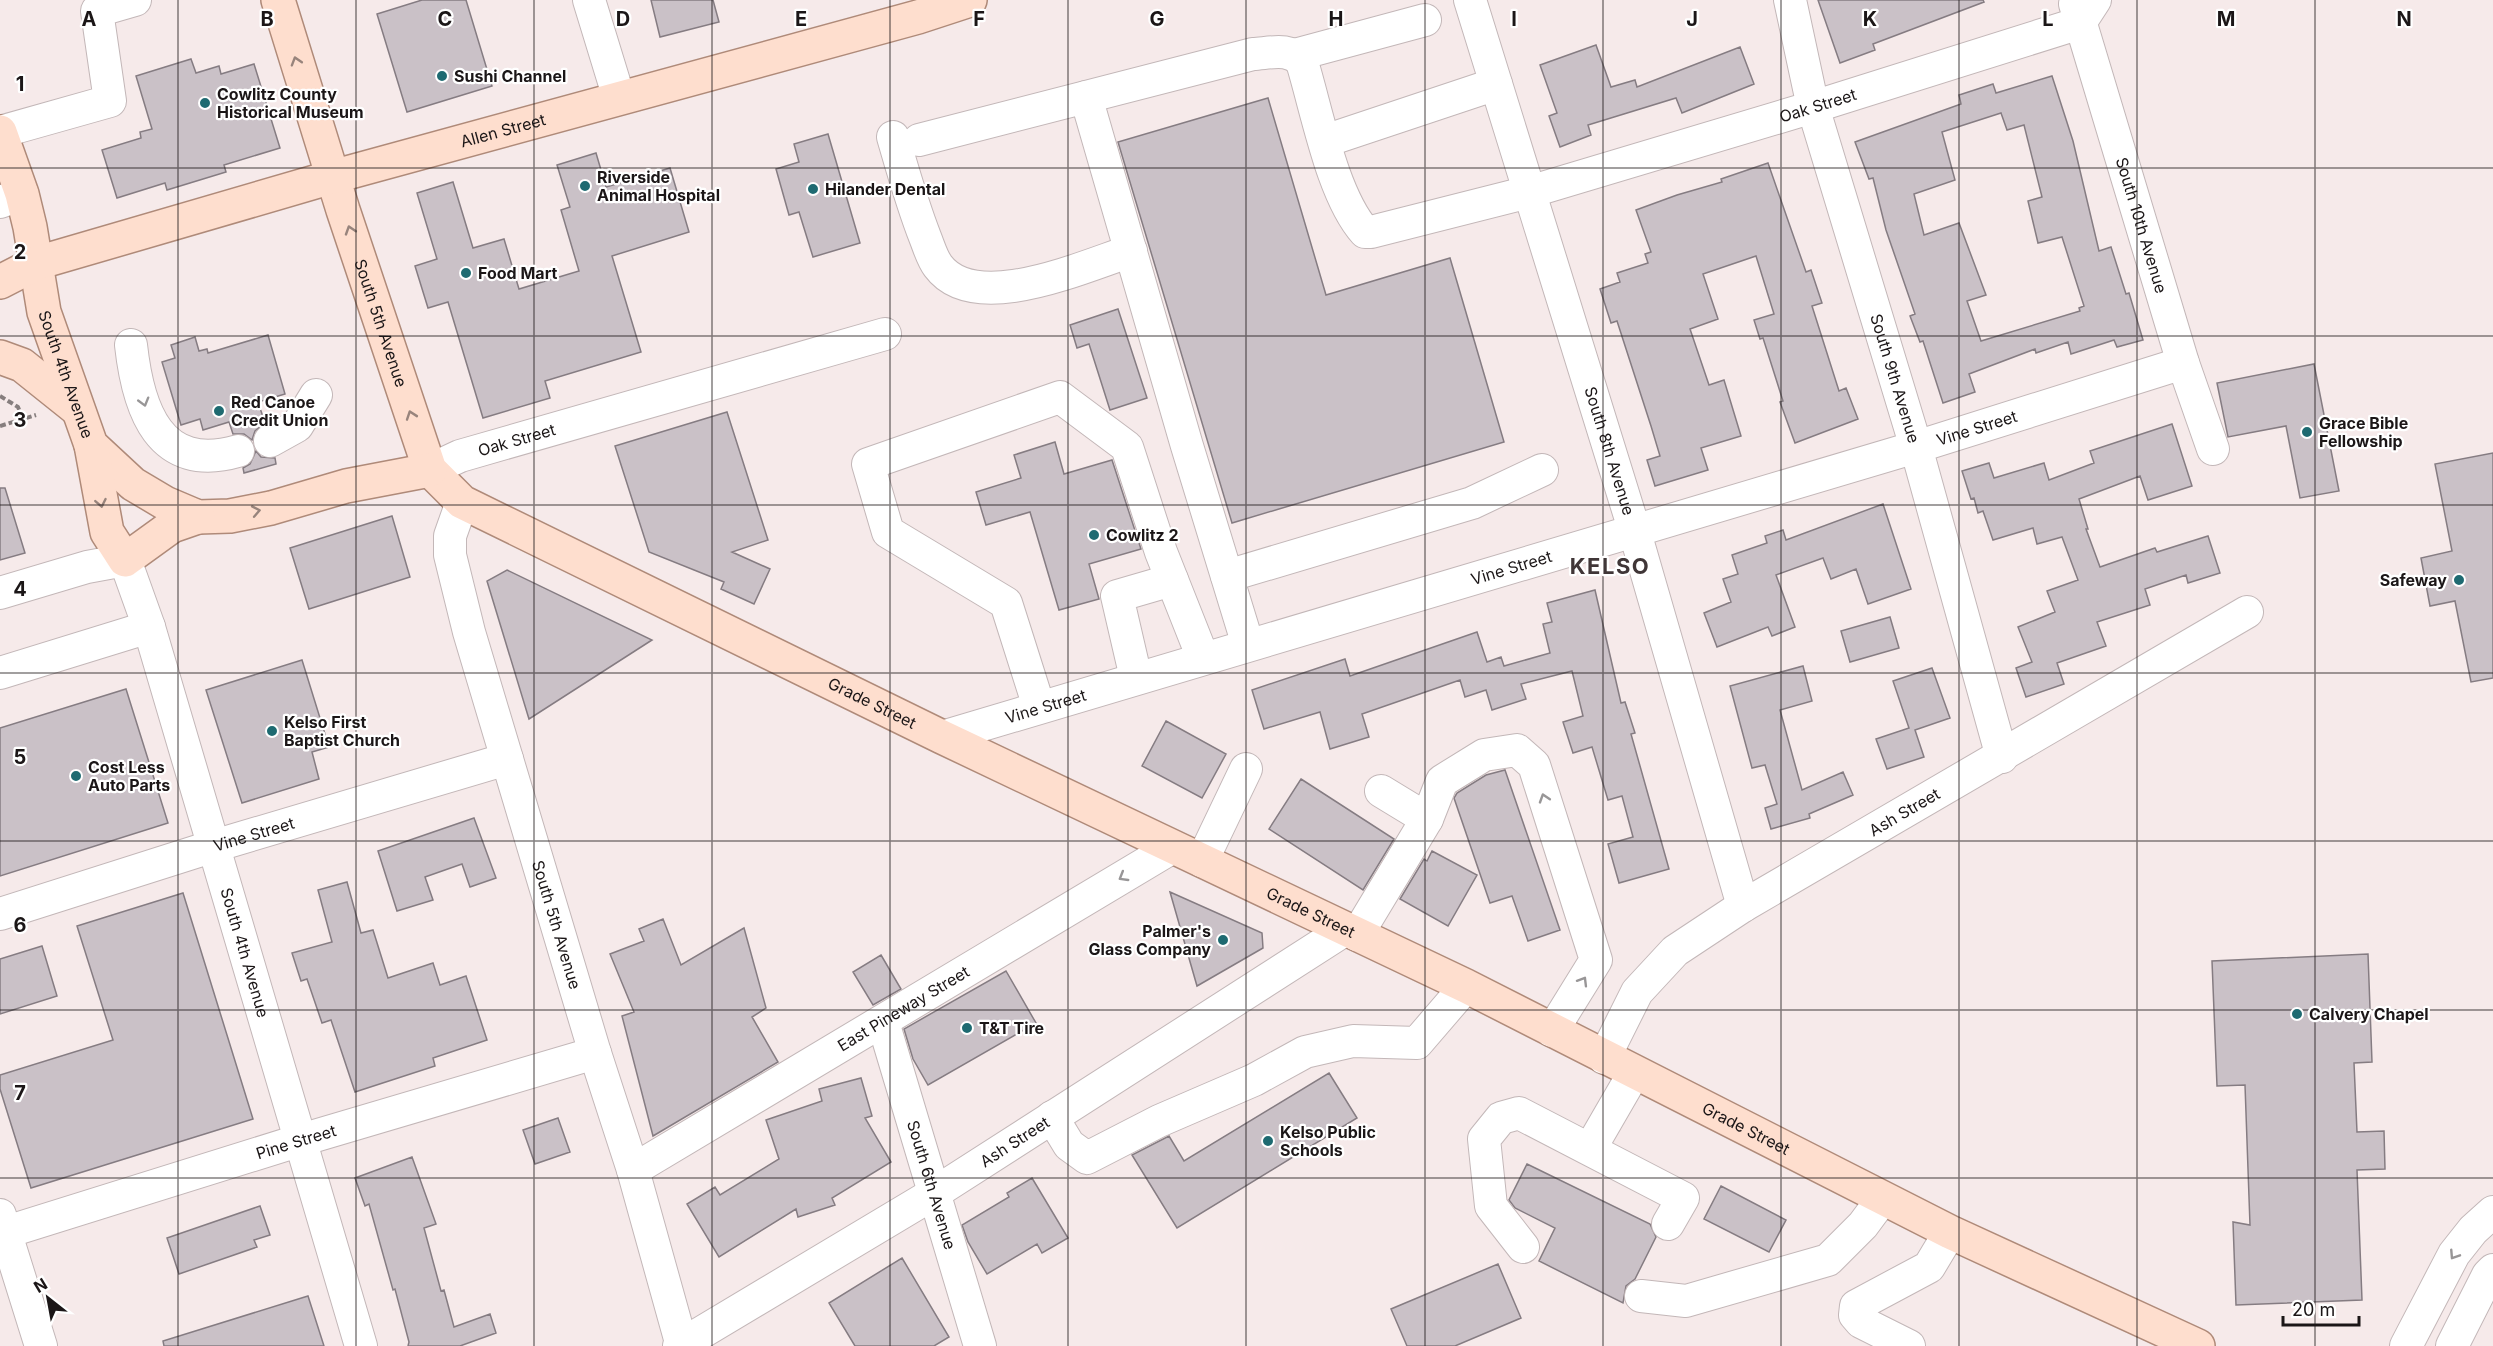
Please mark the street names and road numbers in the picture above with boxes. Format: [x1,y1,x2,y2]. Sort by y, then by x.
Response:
street label: Oak Street [1777,84,1859,127]
street label: Allen Street [458,109,548,151]
street label: South 10th Avenue [2112,155,2171,296]
street label: South 5th Avenue [350,256,412,390]
street label: South 4th Avenue [34,308,98,441]
street label: South 9th Avenue [1866,311,1924,445]
street label: South 8th Avenue [1580,384,1639,518]
street label: Vine Street [1934,406,2020,450]
street label: Oak Street [476,419,558,460]
street label: Vine Street [1469,546,1554,589]
street label: Grade Street [825,673,920,733]
street label: Vine Street [1003,685,1088,728]
street label: Ash Street [1865,783,1943,840]
street label: Vine Street [211,813,297,856]
street label: South 5th Avenue [528,858,585,992]
street label: Grade Street [1263,883,1358,942]
street label: South 4th Avenue [216,885,274,1020]
street label: East Pineway Street [834,961,973,1055]
street label: Grade Street [1699,1098,1793,1159]
street label: Ash Street [976,1112,1053,1171]
street label: South 6th Avenue [903,1118,961,1252]
street label: Pine Street [254,1120,338,1163]

